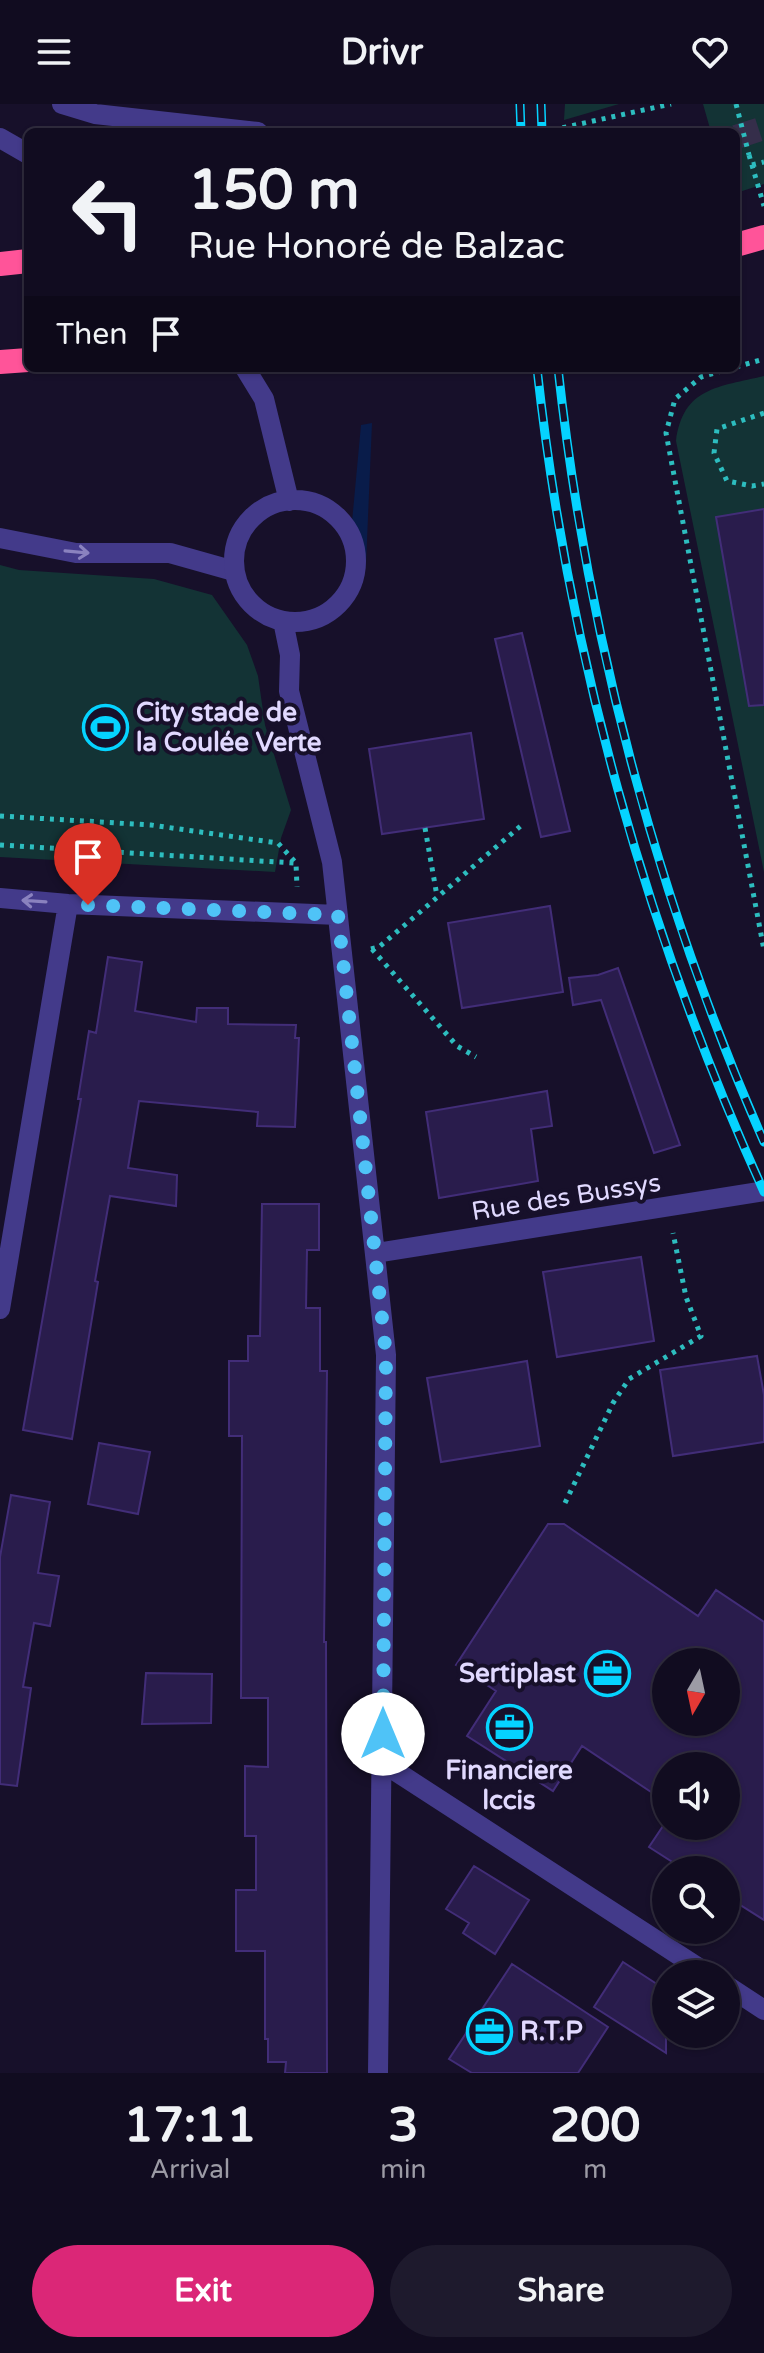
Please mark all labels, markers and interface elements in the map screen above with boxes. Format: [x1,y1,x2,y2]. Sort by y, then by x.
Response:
icon: menu [32,30,76,74]
icon: heart [688,30,732,74]
text: Drivr [341,31,423,74]
text: 150 m [188,157,359,224]
icon: left [56,160,160,264]
text: Rue Honoré de Balzac [188,225,565,268]
icon: arrive [144,312,188,356]
text: Then [56,316,128,353]
one-way arrow [63,545,90,560]
place label: City stade de la Coulée Verte [136,697,322,758]
sports icon: City stade de la Coulée Verte [81,703,129,751]
pin [54,823,122,905]
icon: arrive [66,835,110,879]
one-way arrow [21,893,48,908]
street label: Rue des Bussys [469,1167,663,1227]
north arrow [652,1648,740,1736]
map controls [652,1648,740,2048]
office icon: Sertiplast [583,1649,631,1697]
place label: Sertiplast [459,1658,576,1689]
position arrow [341,1692,425,1776]
office icon: Financiere lccis [485,1703,533,1751]
button: sound [652,1752,740,1840]
place label: Financiere lccis [445,1755,573,1816]
button: search [652,1856,740,1944]
button: layers [652,1960,740,2048]
office icon: R.T.P [465,2007,513,2055]
place label: R.T.P [520,2016,583,2047]
text: 17:11 [124,2097,257,2155]
text: 3 [388,2097,418,2155]
text: 200 [550,2097,640,2155]
text: Arrival [150,2154,230,2185]
text: min [380,2154,426,2185]
text: m [583,2154,607,2185]
button: Exit [32,2245,374,2337]
button: Share [390,2245,732,2337]

